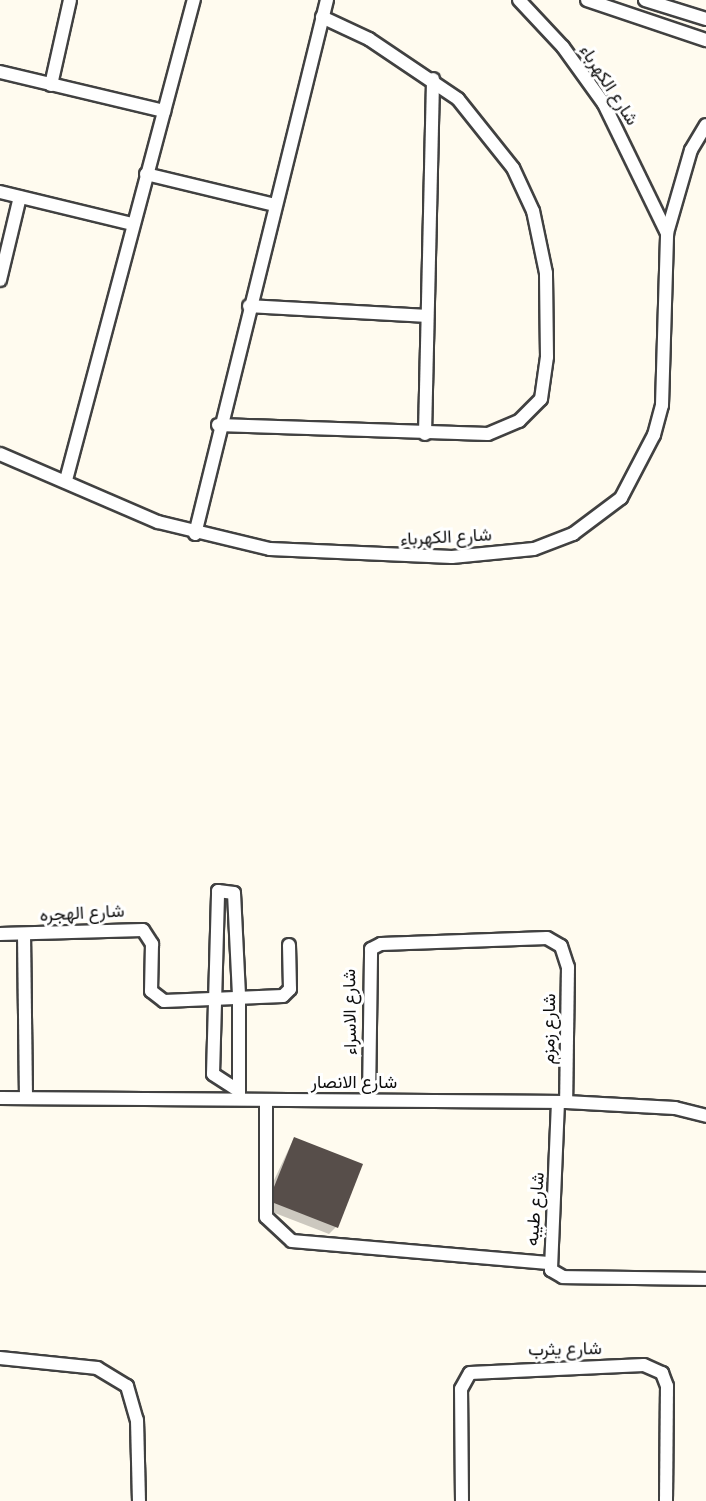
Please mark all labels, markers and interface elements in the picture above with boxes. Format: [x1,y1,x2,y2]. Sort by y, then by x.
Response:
street label: شارع الكهرباء [575,41,643,129]
street label: شارع الكهرباء [400,524,492,550]
street label: شارع الهجره [39,900,125,926]
street label: شارع الاسراء [338,969,362,1055]
street label: شارع زمزم [538,993,560,1065]
street label: شارع الانصار [311,1071,397,1093]
street label: شارع طيبه [521,1171,549,1247]
street label: شارع يثرب [528,1338,602,1360]

